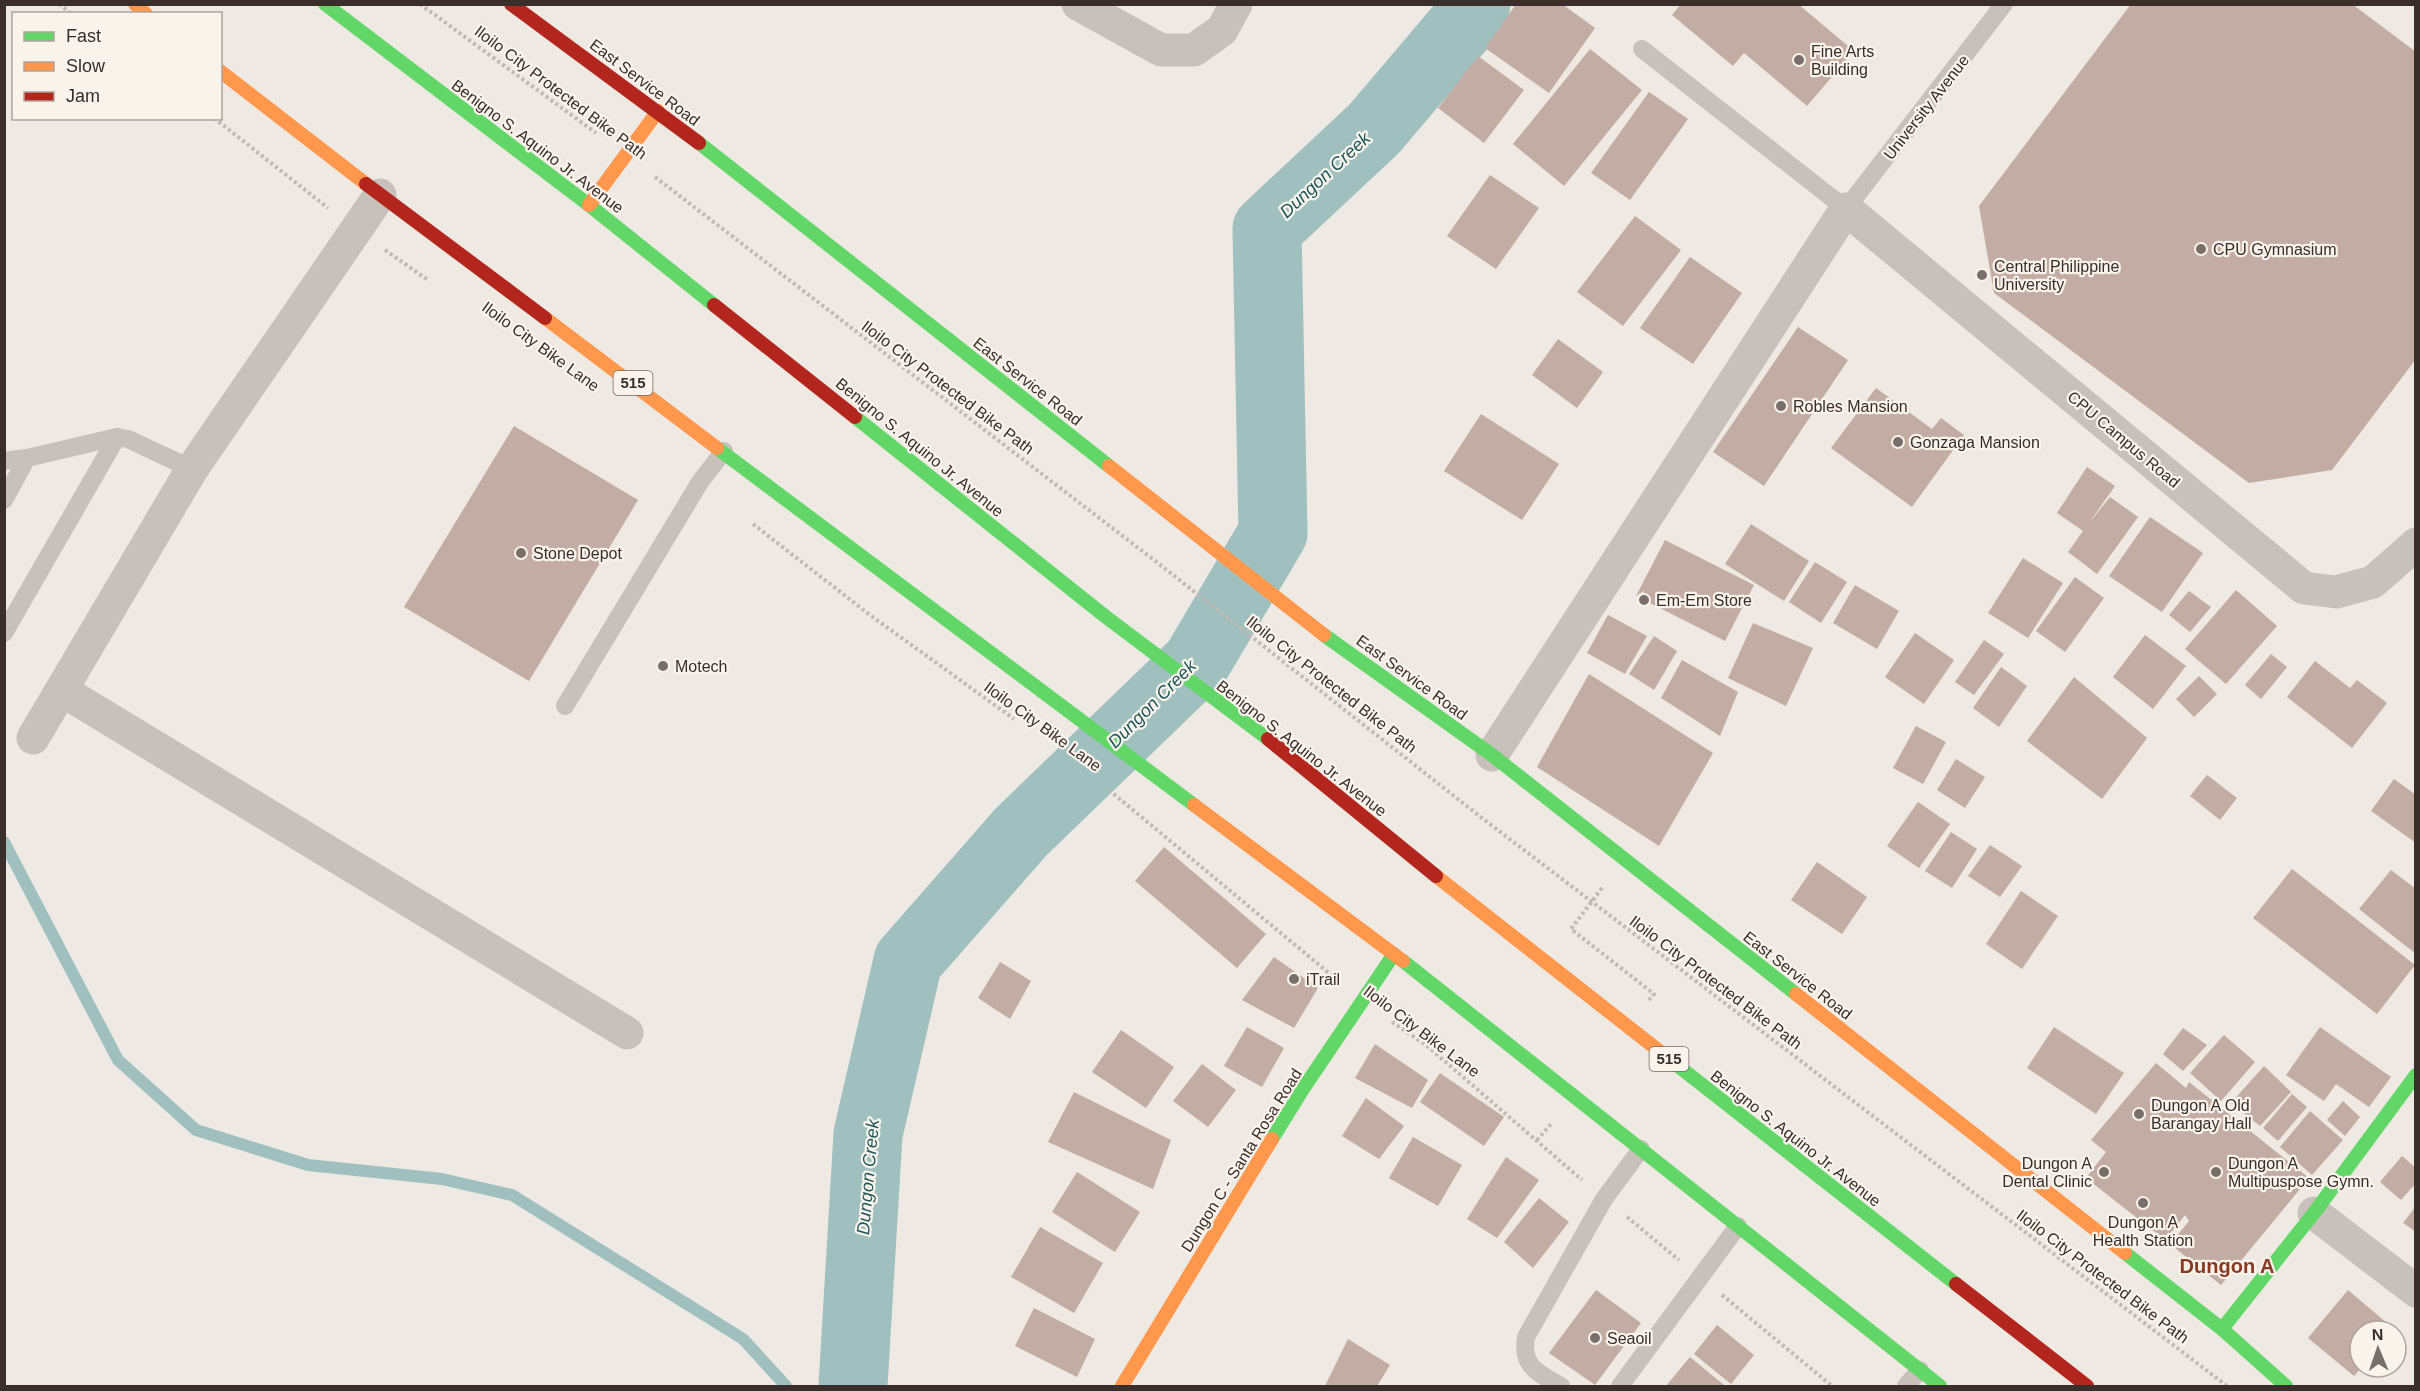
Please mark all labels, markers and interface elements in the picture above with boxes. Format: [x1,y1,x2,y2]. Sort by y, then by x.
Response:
legend [12,12,222,120]
street label: Iloilo City Protected Bike Path [471,22,650,163]
text: Fast [66,26,101,46]
street label: East Service Road [587,36,703,129]
place label: Fine Arts Building [1811,43,1874,78]
street label: University Avenue [1880,52,1972,163]
marker: Fine Arts Building [1792,53,1806,67]
text: Slow [66,56,106,76]
street label: Benigno S. Aquino Jr. Avenue [449,76,627,217]
text: Jam [66,86,100,106]
water label: Dungon Creek [1276,127,1375,222]
place label: CPU Gymnasium [2213,241,2337,258]
marker: CPU Gymnasium [2194,242,2208,256]
place label: Central Philippine University [1994,258,2120,293]
marker: Central Philippine University [1975,268,1989,282]
street label: Iloilo City Bike Lane [479,298,603,395]
street label: Iloilo City Protected Bike Path [858,317,1037,458]
street label: East Service Road [970,334,1085,429]
road number: 515 [614,371,652,395]
street label: Benigno S. Aquino Jr. Avenue [833,375,1007,520]
street label: CPU Campus Road [2064,388,2183,491]
place label: Robles Mansion [1793,398,1908,415]
marker: Robles Mansion [1774,399,1788,413]
place label: Gonzaga Mansion [1910,434,2040,451]
marker: Gonzaga Mansion [1891,435,1905,449]
place label: Stone Depot [533,545,623,562]
marker: Stone Depot [514,546,528,560]
place label: Em-Em Store [1656,592,1752,609]
marker: Em-Em Store [1637,593,1651,607]
street label: Iloilo City Protected Bike Path [1243,613,1420,756]
street label: East Service Road [1353,632,1470,723]
water label: Dungon Creek [1104,655,1201,752]
place label: Motech [675,658,727,675]
marker: Motech [656,659,670,673]
street label: Benigno S. Aquino Jr. Avenue [1214,677,1390,820]
street label: Iloilo City Bike Lane [981,678,1105,775]
street label: Iloilo City Protected Bike Path [1626,912,1805,1053]
street label: East Service Road [1740,928,1855,1023]
place label: iTrail [1306,971,1340,988]
marker: iTrail [1287,972,1301,986]
street label: Iloilo City Bike Lane [1360,982,1483,1081]
road number: 515 [1650,1047,1688,1071]
street label: Dungon C - Santa Rosa Road [1178,1066,1305,1255]
street label: Benigno S. Aquino Jr. Avenue [1708,1067,1884,1210]
place label: Dungon A Old Barangay Hall [2151,1097,2252,1132]
marker: Dungon A Old Barangay Hall [2132,1107,2146,1121]
water label: Dungon Creek [853,1117,883,1236]
place label: Dungon A Dental Clinic [2002,1155,2092,1190]
place label: Dungon A Multipuspose Gymn. [2228,1155,2374,1190]
marker: Dungon A Dental Clinic [2097,1165,2111,1179]
marker: Dungon A Multipuspose Gymn. [2209,1165,2223,1179]
marker: Dungon A Health Station [2136,1196,2150,1210]
street label: Iloilo City Protected Bike Path [2013,1206,2192,1347]
place label: Dungon A Health Station [2093,1214,2193,1249]
district label: Dungon A [2180,1255,2274,1277]
north arrow [2348,1319,2408,1379]
text: N [2371,1326,2384,1343]
place label: Seaoil [1607,1330,1651,1347]
marker: Seaoil [1588,1331,1602,1345]

